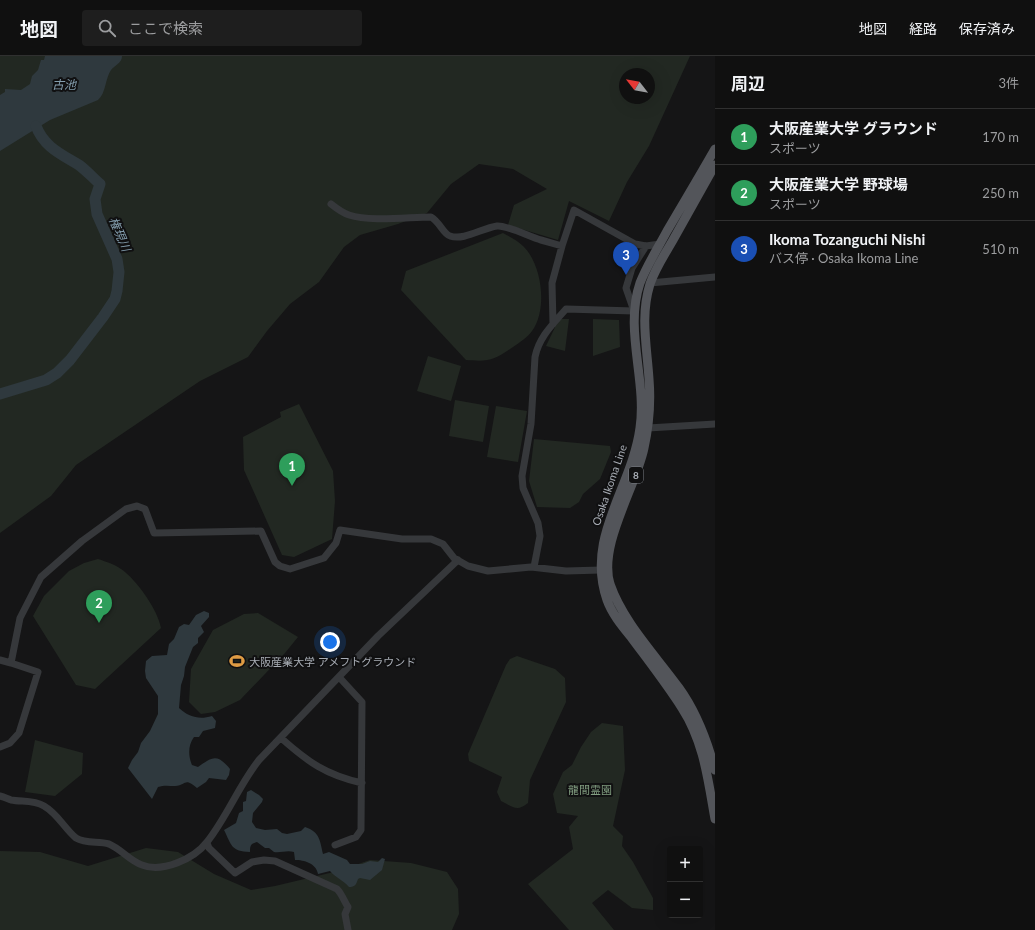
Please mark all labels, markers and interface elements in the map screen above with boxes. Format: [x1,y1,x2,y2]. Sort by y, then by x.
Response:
search box [82,10,362,46]
text: 地図 [20,17,58,40]
icon: search [96,17,118,39]
text: ここで検索 [128,19,203,37]
text: 地図 [859,20,887,37]
text: 経路 [909,20,937,37]
text: 保存済み [959,20,1015,37]
north arrow [619,68,655,104]
text: 周辺 [731,73,765,94]
text: 3件 [998,75,1019,91]
water label: 古池 [52,77,77,92]
text: 大阪産業大学 グラウンド [769,119,938,137]
text: 1 [740,129,748,145]
text: 170 m [982,129,1019,145]
text: スポーツ [769,140,821,156]
text: 大阪産業大学 野球場 [769,175,908,193]
text: 2 [740,185,748,201]
text: 250 m [982,185,1019,201]
text: スポーツ [769,196,821,212]
water label: 権現川 [106,214,135,255]
text: Ikoma Tozanguchi Nishi [769,230,925,248]
text: 3 [740,241,748,257]
text: 510 m [982,241,1019,257]
pin: 3 [613,242,639,275]
text: バス停 · Osaka Ikoma Line [769,250,918,266]
street label: Osaka Ikoma Line [589,443,629,527]
pin: 1 [279,453,305,486]
road number: 8 [629,467,643,483]
pin: 2 [86,590,112,623]
your location [320,632,340,652]
sports icon: 大阪産業大学 アメフトグラウンド [228,652,246,670]
place label: 大阪産業大学 アメフトグラウンド [249,655,416,668]
park label: 龍間霊園 [568,783,612,796]
map controls [667,846,703,918]
button: + [667,846,703,882]
button: − [667,882,703,918]

